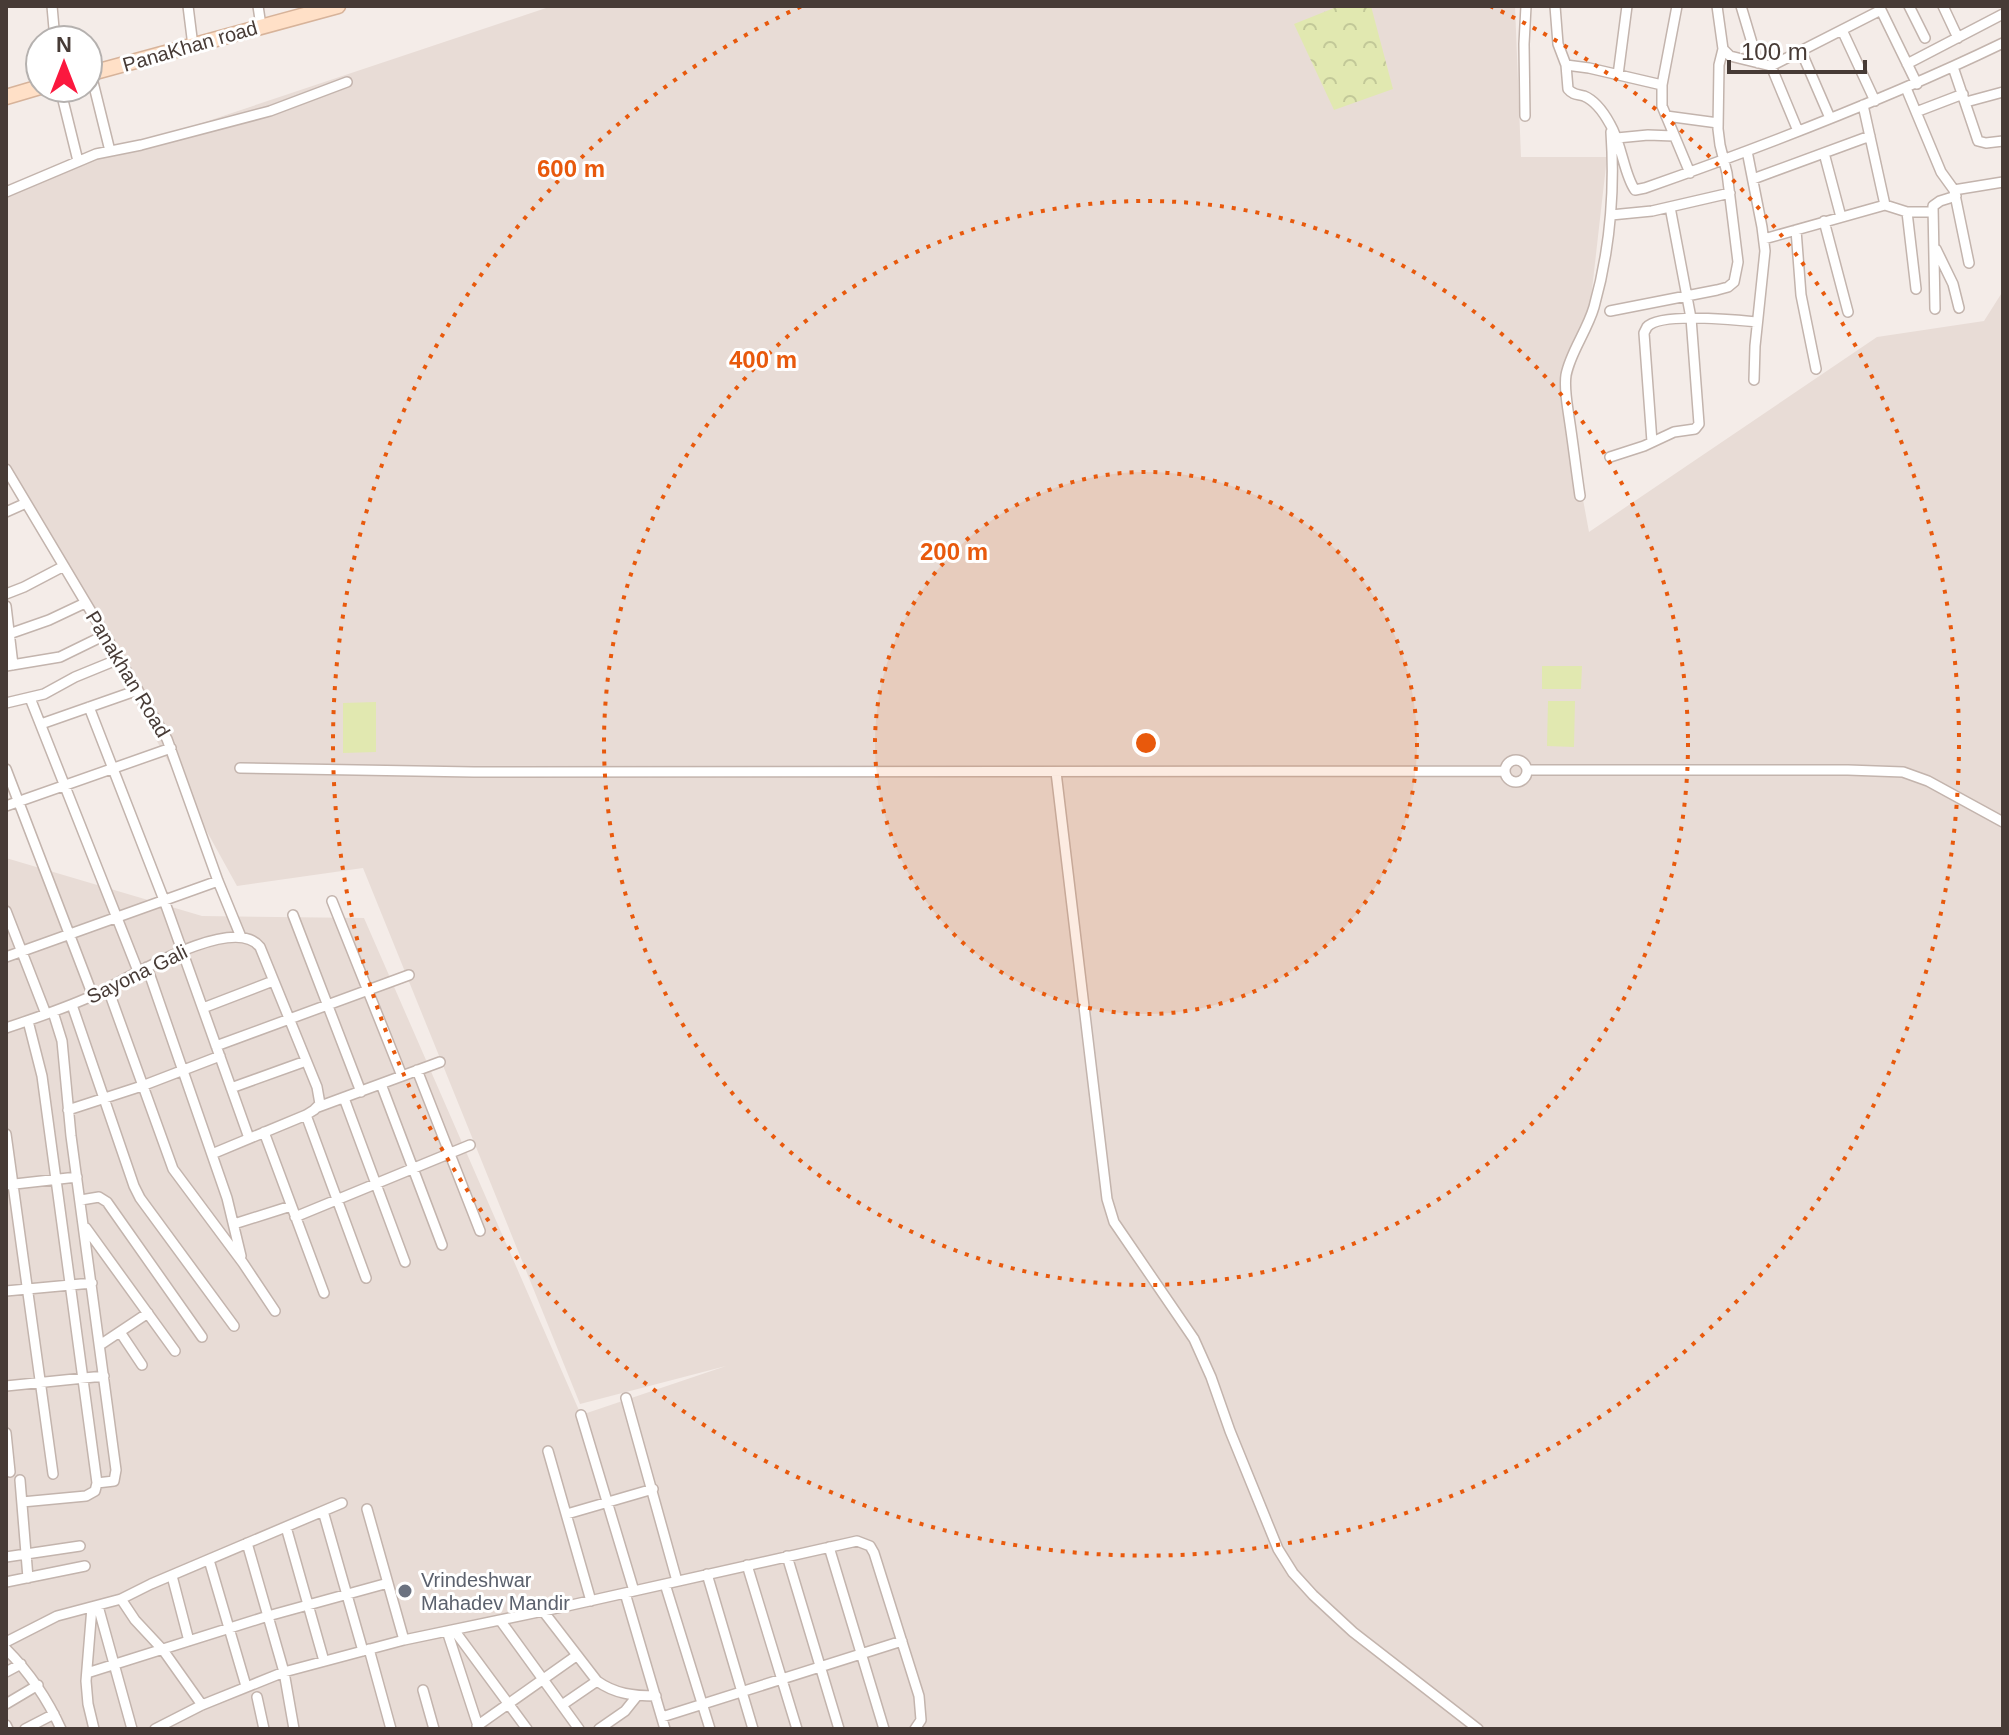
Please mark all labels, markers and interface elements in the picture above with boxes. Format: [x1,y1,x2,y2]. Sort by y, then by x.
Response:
street label: PanaKhan road [120,16,260,76]
north arrow [24,24,104,104]
scale bar [1729,24,1865,74]
text: N [56,32,72,57]
text: 100 m [1741,38,1808,65]
text: 600 m [537,155,605,182]
text: 400 m [729,346,797,373]
text: 200 m [920,538,988,565]
street label: Panakhan Road [82,607,174,741]
centre of rings [1132,729,1160,757]
street label: Sayona Gali [83,940,191,1008]
place label: Vrindeshwar Mahadev Mandir [421,1569,570,1614]
marker: Vrindeshwar Mahadev Mandir [396,1582,414,1600]

